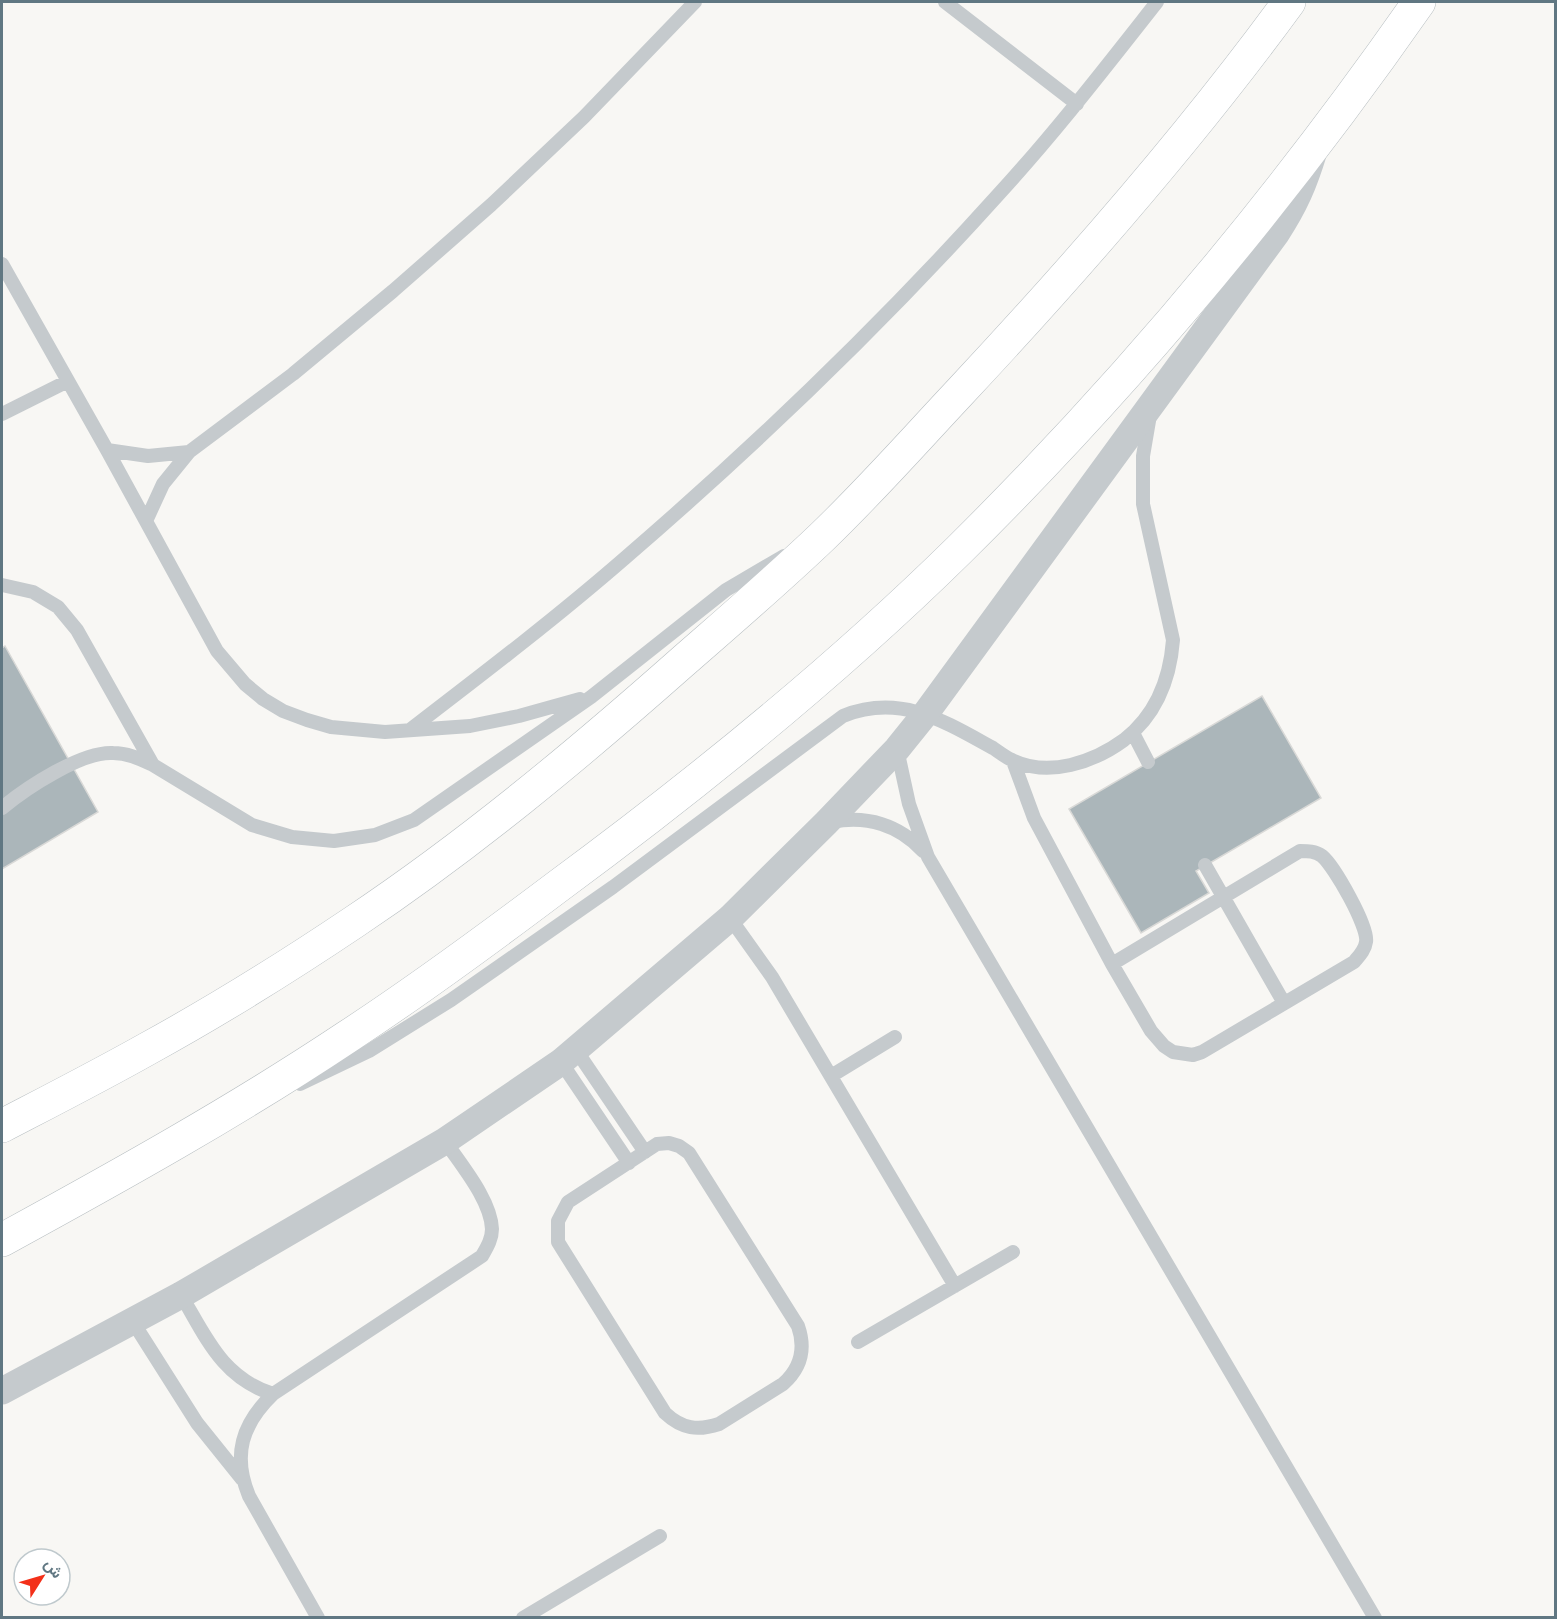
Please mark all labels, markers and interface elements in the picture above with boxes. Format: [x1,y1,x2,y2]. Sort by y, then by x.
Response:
north arrow [12,1547,72,1607]
text: ش [40,1555,67,1582]

